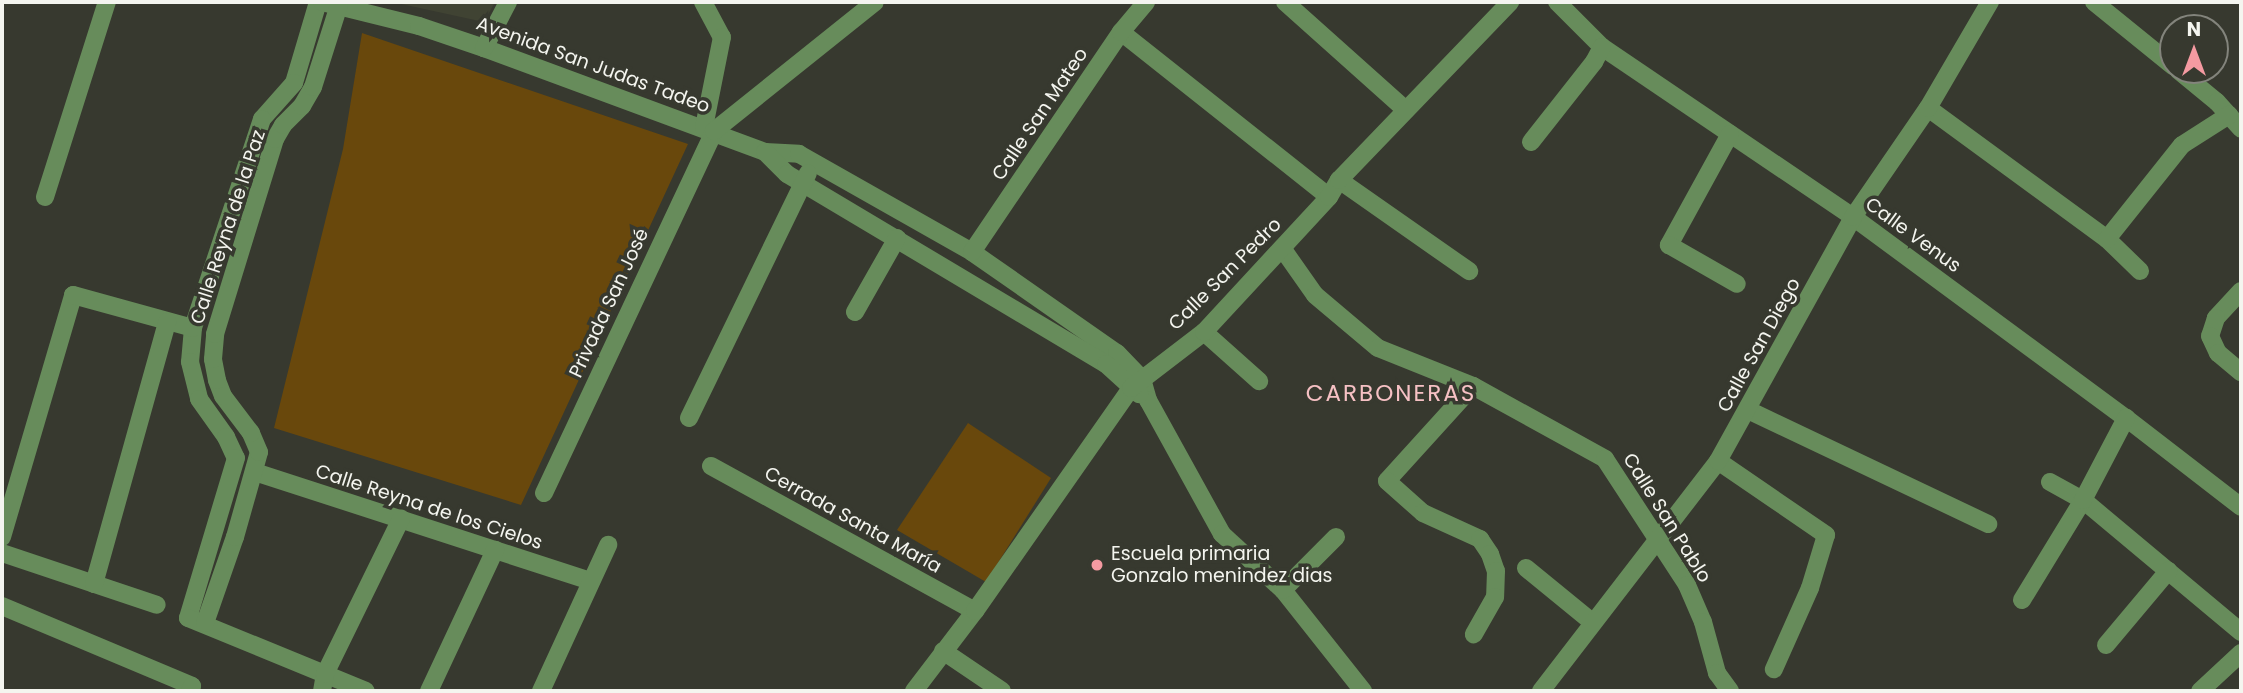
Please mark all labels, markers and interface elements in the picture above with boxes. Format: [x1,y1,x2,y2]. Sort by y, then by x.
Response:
street label: Avenida San Judas Tadeo [473,12,713,118]
north arrow [2159,14,2229,84]
text: N [2187,16,2201,43]
street label: Calle San Mateo [987,43,1093,185]
street label: Calle Reyna de la Paz [186,127,270,327]
street label: Calle Venus [1861,193,1965,277]
street label: Calle San Pedro [1164,213,1286,335]
street label: Privada San José [564,225,654,381]
street label: Calle San Diego [1713,274,1805,416]
district label: CARBONERAS [1307,379,1475,407]
street label: Calle San Pablo [1618,449,1716,587]
street label: Calle Reyna de los Cielos [313,460,545,554]
street label: Cerrada Santa María [760,462,946,578]
place label: Escuela primaria Gonzalo menindez dias [1111,543,1332,587]
marker: Escuela primaria Gonzalo menindez dias [1089,557,1105,573]

